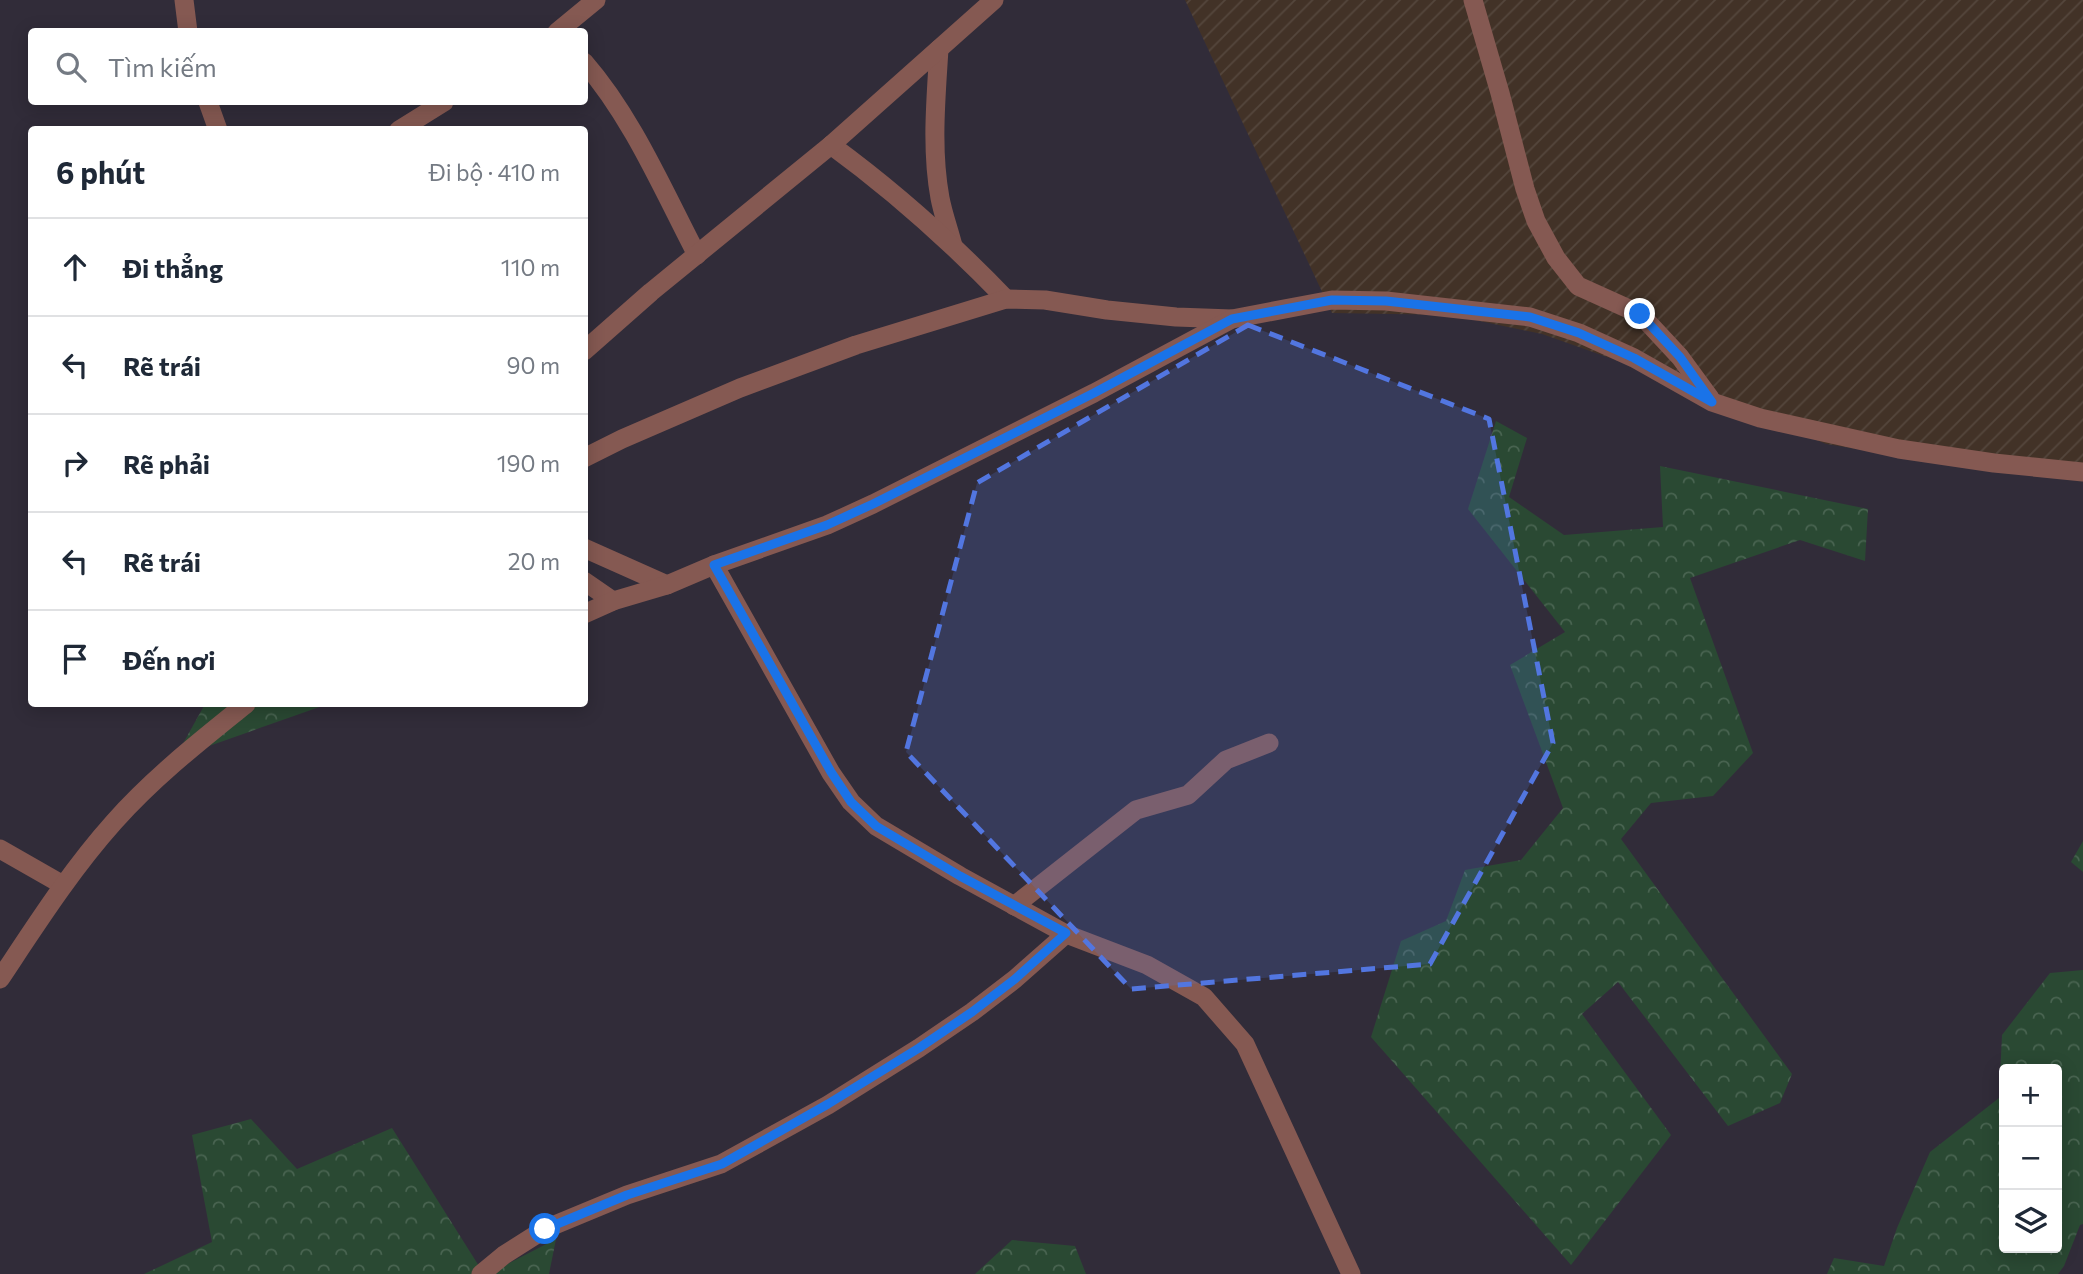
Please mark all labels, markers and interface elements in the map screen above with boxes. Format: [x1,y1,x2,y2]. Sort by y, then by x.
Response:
search box [28,28,588,105]
icon: search [52,48,90,86]
text: Tìm kiếm [108,51,217,82]
text: 6 phút [56,153,145,190]
text: Đi bộ · 410 m [429,158,560,186]
icon: ahead [56,248,94,286]
text: Đi thẳng [123,252,223,283]
text: 110 m [501,253,560,281]
route end [1624,298,1655,329]
icon: left [56,346,94,384]
text: Rẽ trái [123,350,201,381]
text: 90 m [507,351,560,379]
icon: right [56,444,94,482]
text: Rẽ phải [123,448,210,479]
text: 190 m [497,449,560,477]
icon: left [56,542,94,580]
text: Rẽ trái [123,546,201,577]
text: 20 m [508,547,560,575]
icon: arrive [56,640,94,678]
text: Đến nơi [123,644,216,675]
map controls [1999,1064,2062,1253]
button: + [1999,1064,2062,1127]
button: − [1999,1127,2062,1190]
button: layers [1999,1190,2062,1253]
route start [529,1213,560,1244]

